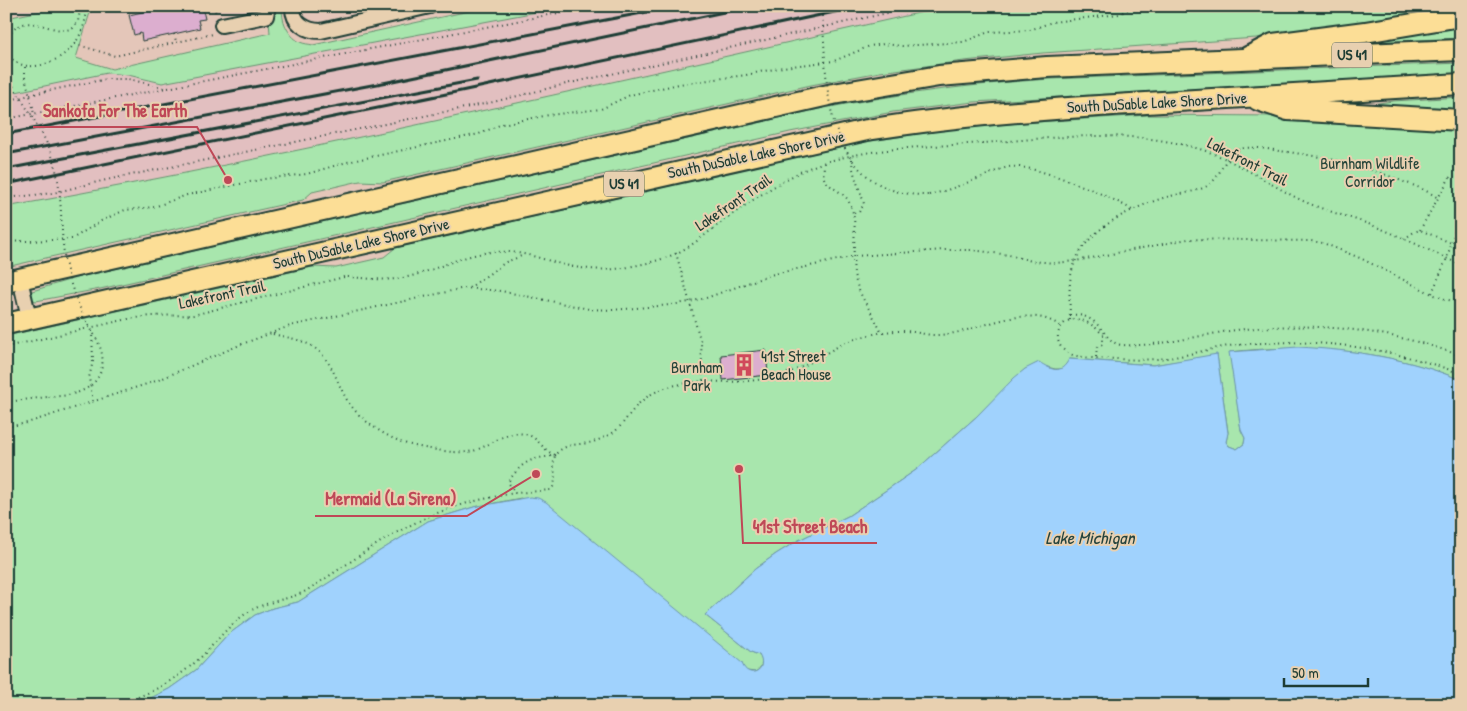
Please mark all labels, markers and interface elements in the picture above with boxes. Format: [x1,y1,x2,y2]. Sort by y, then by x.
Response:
road number: US 41 [1332,42,1372,68]
street label: South DuSable Lake Shore Drive [1066,86,1248,118]
callout: Sankofa For The Earth [33,94,197,127]
text: Sankofa For The Earth [43,98,187,123]
street label: South DuSable Lake Shore Drive [666,124,847,184]
street label: Lakefront Trail [1204,131,1293,191]
park label: Burnham Wildlife Corridor [1320,152,1420,192]
street label: Lakefront Trail [690,168,776,236]
road number: US 41 [604,172,644,196]
street label: South DuSable Lake Shore Drive [271,212,452,274]
street label: Lakefront Trail [177,274,268,314]
place label: 41st Street Beach House [761,345,832,385]
building icon: 41st Street Beach House [731,352,757,378]
park label: Burnham Park [671,356,723,396]
callout: Mermaid (La Sirena) [315,483,467,516]
text: Mermaid (La Sirena) [325,486,457,511]
callout: 41st Street Beach [743,510,877,543]
text: 41st Street Beach [753,514,868,539]
water label: Lake Michigan [1045,525,1136,550]
scale bar [1284,656,1368,688]
text: 50 m [1292,662,1319,683]

